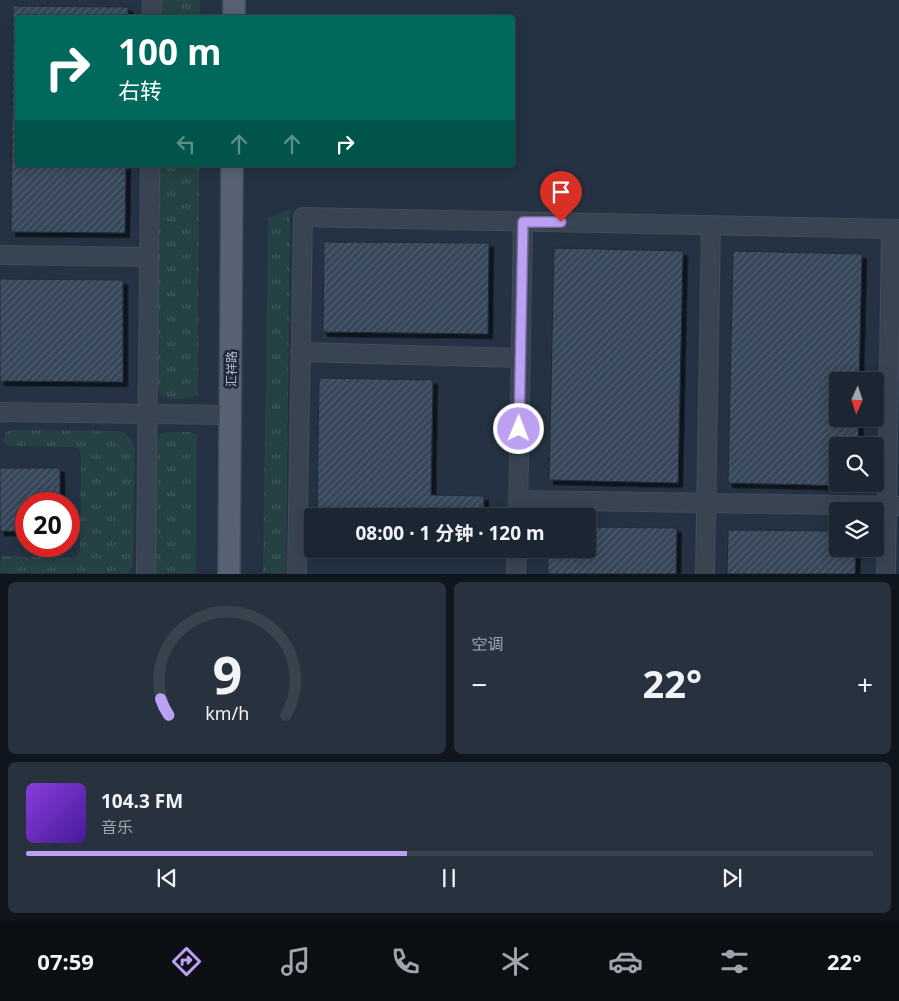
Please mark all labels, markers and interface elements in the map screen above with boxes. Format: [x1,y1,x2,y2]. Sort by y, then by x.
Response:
text: 100 m [118,28,221,75]
icon: right [35,35,100,100]
text: 右转 [118,75,162,105]
icon: left [172,130,200,158]
icon: ahead [225,130,253,158]
icon: ahead [278,130,306,158]
icon: right [331,130,359,158]
pin [540,171,582,222]
icon: arrive [547,178,575,206]
street label: 汇祥路 [223,351,240,387]
north arrow [829,372,884,428]
map controls [829,372,884,557]
position arrow [492,402,544,454]
button: search [829,437,884,492]
speed limit sign: 20 [15,492,80,557]
button: layers [829,502,884,557]
text: 08:00 · 1 分钟 · 120 m [355,520,545,546]
text: 空调 [472,633,504,655]
text: 9 [212,638,242,709]
text: 22° [642,657,702,709]
text: − [472,665,488,703]
text: + [857,665,873,703]
text: km/h [205,701,249,725]
text: 104.3 FM [101,788,183,814]
text: 音乐 [101,816,133,838]
icon: previous [153,864,181,892]
icon: pause [435,864,463,892]
icon: next [718,864,746,892]
icon: directions [169,944,204,979]
icon: music [278,944,313,979]
icon: phone [388,944,423,979]
icon: climate [498,944,533,979]
icon: car [608,944,643,979]
icon: filters [717,944,752,979]
text: 07:59 [37,946,94,976]
text: 22° [827,946,862,976]

